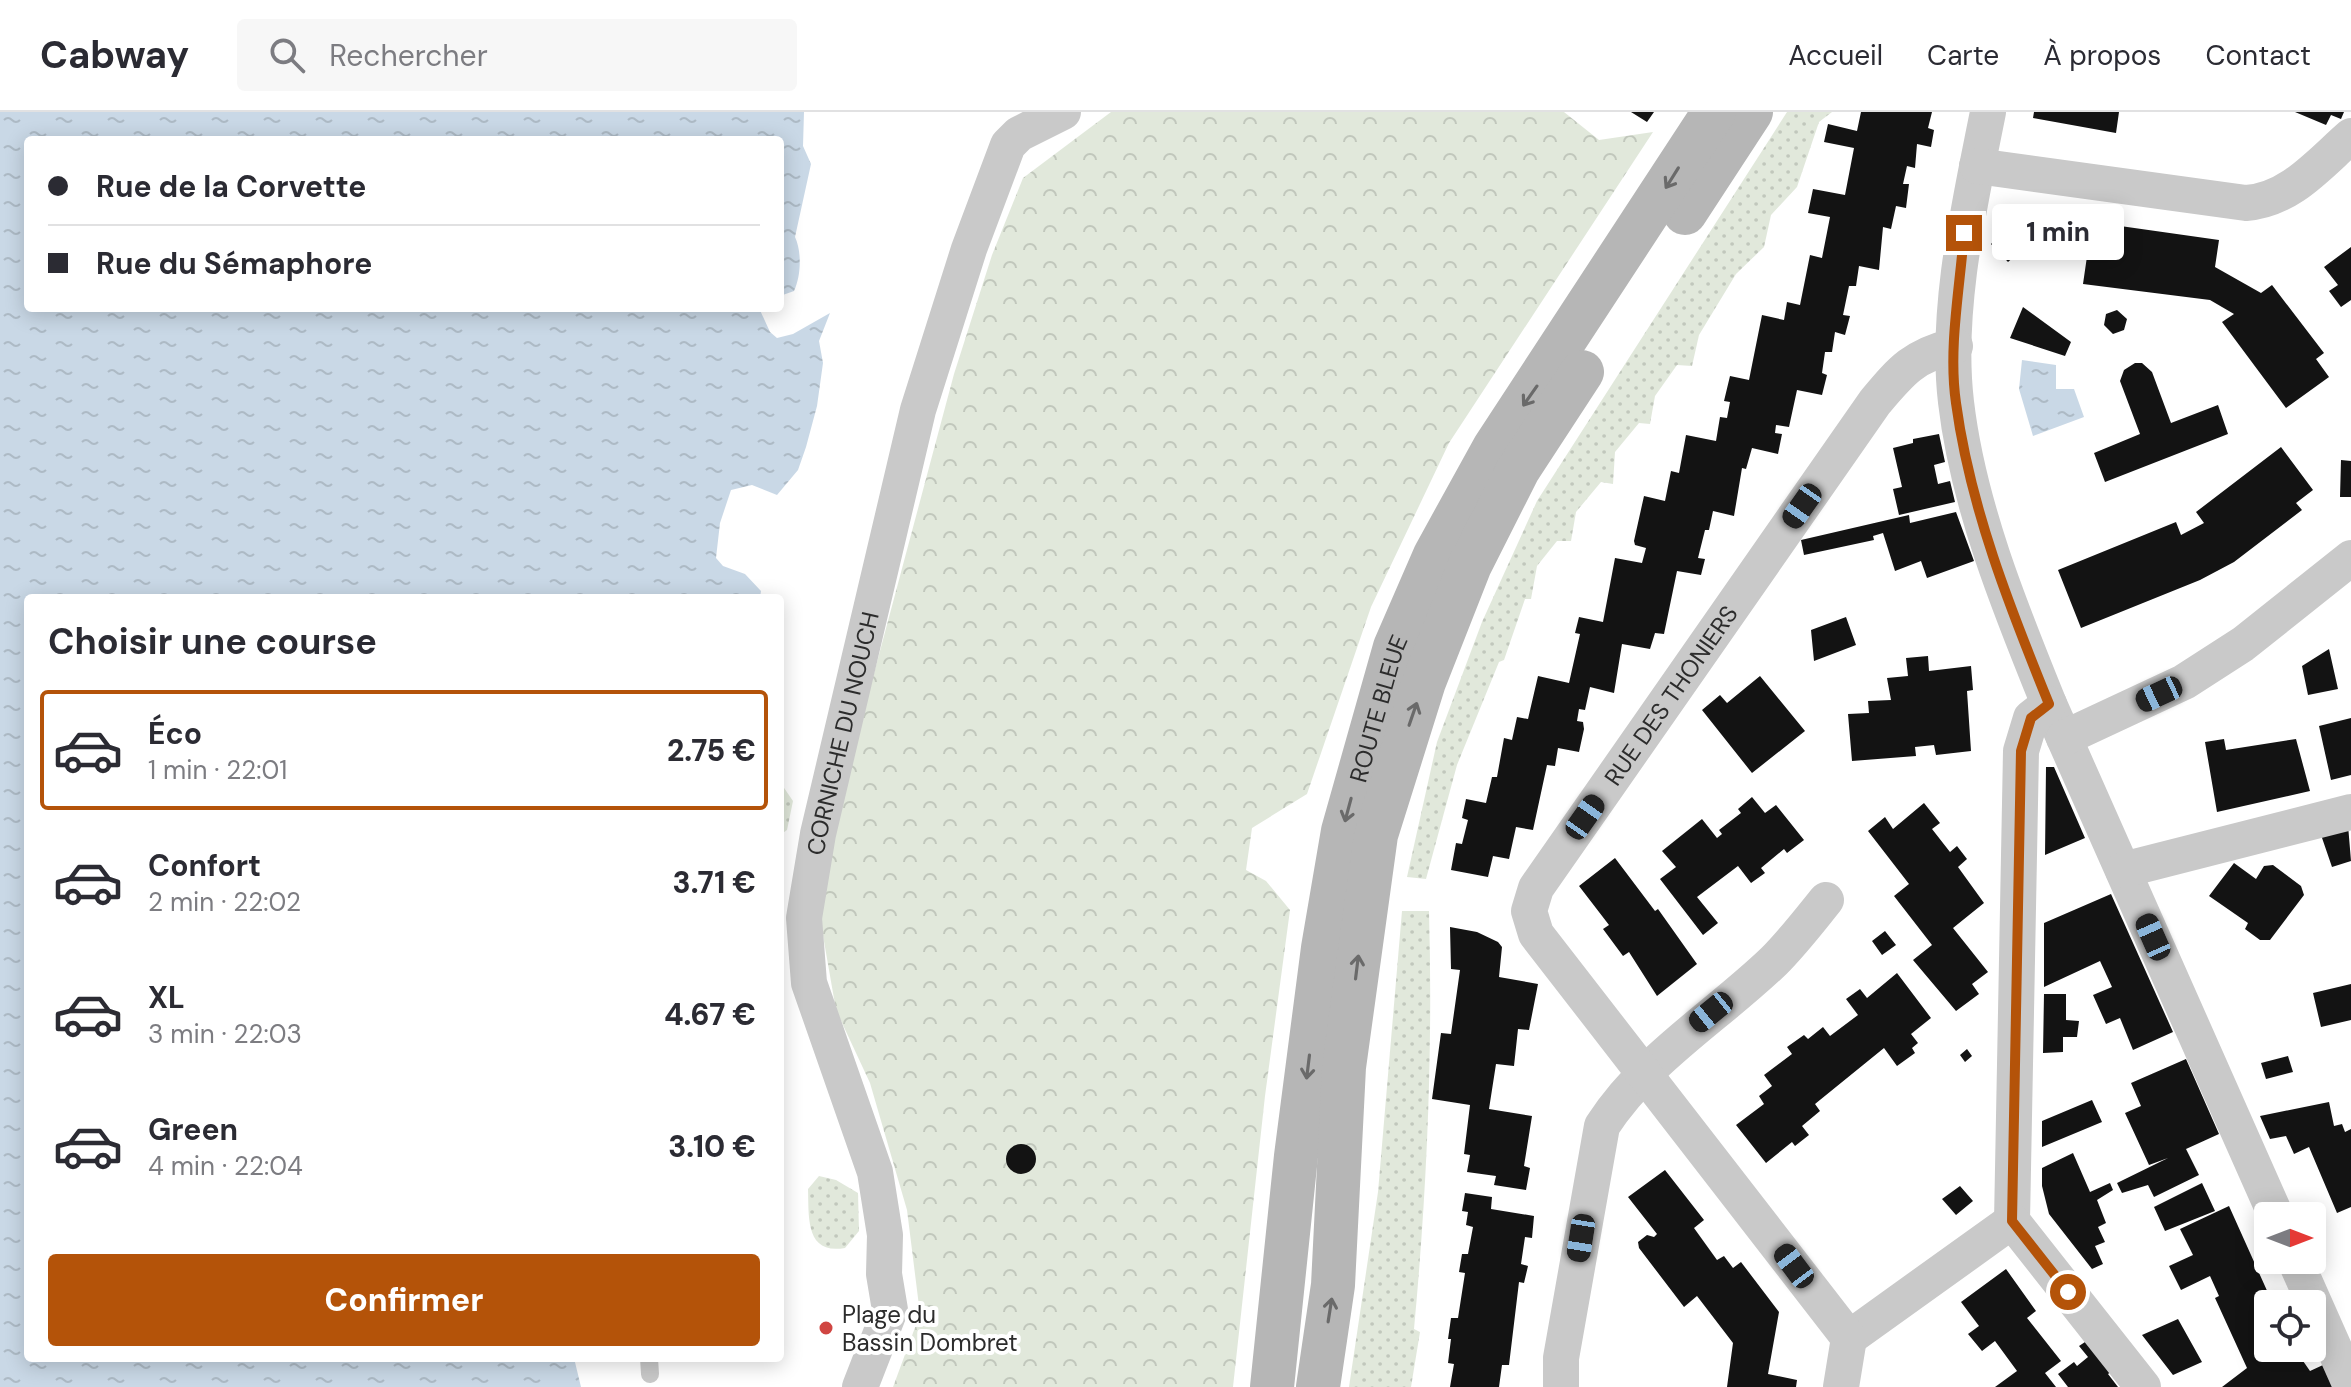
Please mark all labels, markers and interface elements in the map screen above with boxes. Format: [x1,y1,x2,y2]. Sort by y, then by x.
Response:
search box [237,19,797,91]
text: Cabway [40,30,189,80]
icon: search [265,33,309,77]
text: Rechercher [329,36,488,75]
text: Accueil [1788,37,1883,74]
text: Carte [1927,37,1999,74]
text: À propos [2043,37,2161,74]
text: Contact [2205,37,2311,74]
one-way arrow [1663,166,1679,189]
text: Rue de la Corvette [96,167,366,206]
callout: 1 min [1992,205,2124,261]
route end [1946,215,1982,251]
text: 1 min [2026,215,2090,249]
text: Rue du Sémaphore [96,244,372,283]
one-way arrow [1522,384,1538,406]
car [1778,479,1826,533]
street label: RUE DES THONIERS [1597,599,1744,791]
street label: CORNICHE DU NOUCH [799,609,885,857]
text: Choisir une course [48,618,377,665]
street label: ROUTE BLEUE [1342,630,1414,786]
car [2132,673,2186,715]
one-way arrow [1407,702,1422,727]
icon: car [52,714,124,786]
text: Éco [148,714,202,753]
text: 2.75 € [667,731,756,770]
text: 1 min · 22:01 [148,753,287,787]
car [1561,790,1609,844]
one-way arrow [1340,797,1355,823]
icon: car [52,846,124,918]
text: Confort [148,846,261,885]
text: 3.71 € [673,863,756,902]
text: 2 min · 22:02 [148,885,301,919]
car [2132,910,2174,964]
one-way arrow [1350,955,1365,980]
icon: car [52,978,124,1050]
text: XL [148,978,185,1017]
car [1685,988,1737,1036]
text: 4.67 € [664,995,756,1034]
text: 3 min · 22:03 [148,1017,302,1051]
one-way arrow [1300,1053,1315,1080]
icon: car [52,1110,124,1182]
text: Green [148,1110,238,1149]
text: 3.10 € [668,1127,756,1166]
text: 4 min · 22:04 [148,1149,303,1183]
north arrow [2254,1202,2326,1274]
map controls [2254,1202,2326,1362]
car [1565,1212,1597,1264]
car [1770,1240,1818,1292]
button: Confirmer [48,1254,760,1346]
route start [2050,1274,2086,1310]
button: locate [2254,1290,2326,1362]
one-way arrow [1323,1298,1338,1323]
place label: Plage du Bassin Dombret [842,1299,1018,1358]
marker: Plage du Bassin Dombret [817,1319,835,1337]

